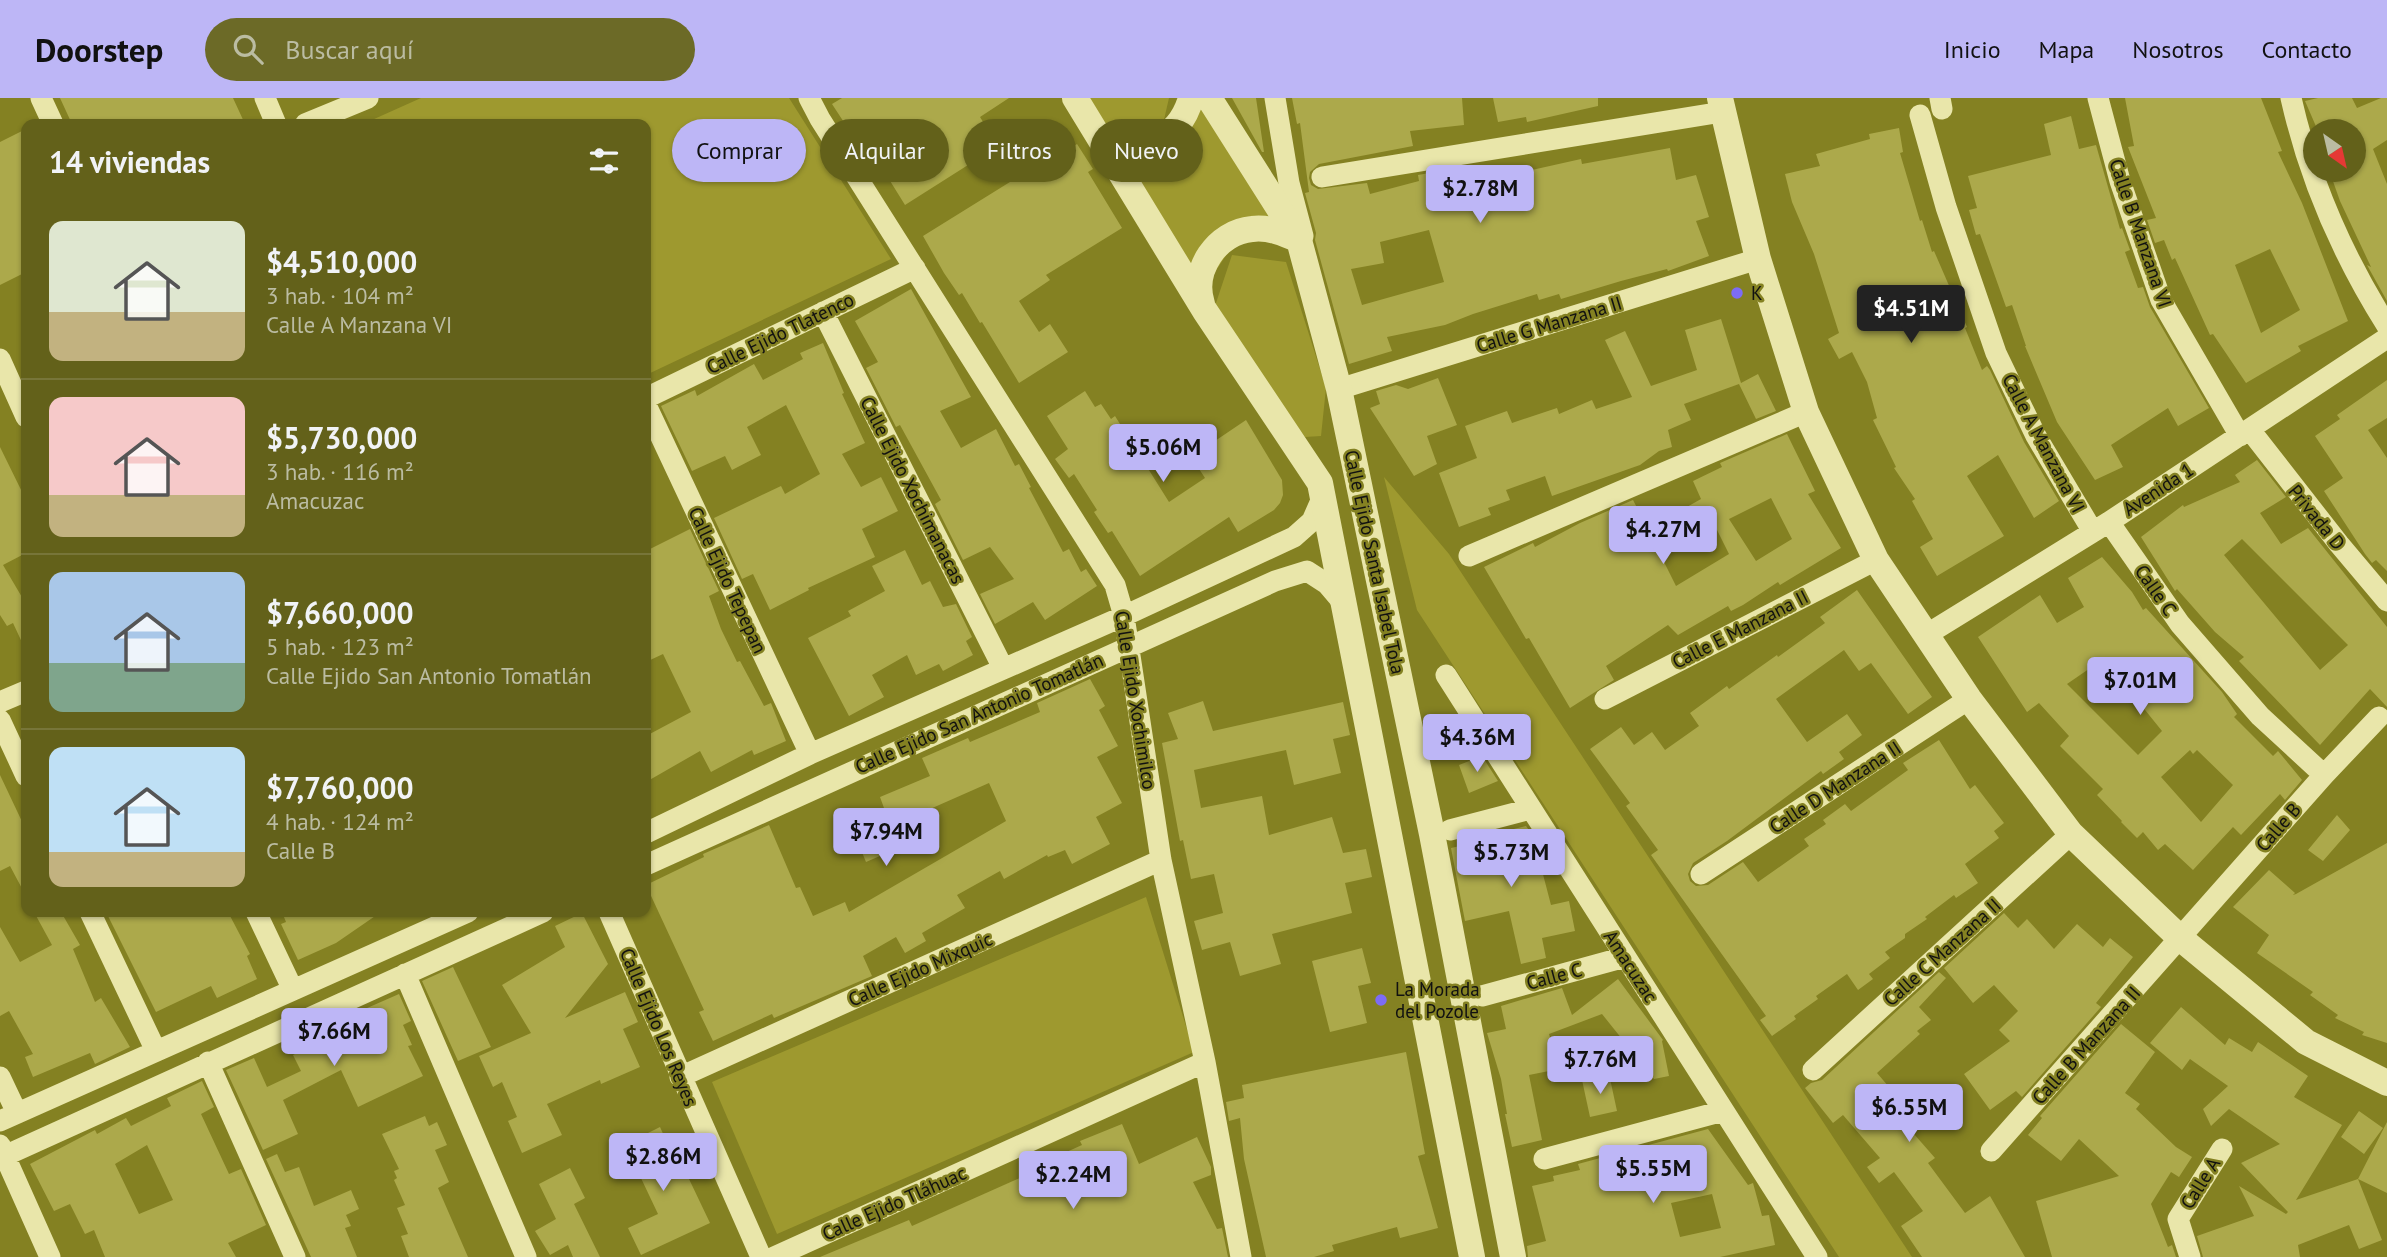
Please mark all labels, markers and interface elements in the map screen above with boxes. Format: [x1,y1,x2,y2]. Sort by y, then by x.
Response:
search box [205,18,695,81]
text: Doorstep [35,28,163,71]
icon: search [229,30,267,68]
text: Buscar aquí [285,33,414,66]
text: Inicio [1944,34,2001,65]
text: Mapa [2039,34,2094,65]
text: Nosotros [2132,34,2224,65]
text: Contacto [2262,34,2352,65]
chip: Comprar [672,119,806,182]
chip: Alquilar [820,119,949,182]
chip: Filtros [963,119,1076,182]
chip: Nuevo [1090,119,1203,182]
north arrow [2303,119,2366,182]
map controls [2303,119,2366,182]
text: 14 viviendas [49,142,210,181]
icon: filters [585,142,623,180]
street label: Calle B Manzana VI [2104,156,2178,310]
pin: $2.78M [1423,166,1537,225]
text: $2.78M [1442,173,1518,202]
text: $4,510,000 [266,242,417,281]
icon: home [105,249,189,333]
text: 3 hab. · 104 m² [266,281,414,310]
place label: K [1751,281,1763,305]
marker: K [1729,285,1745,301]
pin: $4.51M [1854,286,1968,345]
street label: Calle Ejido Tlatenco [702,287,858,379]
street label: Calle G Manzana II [1473,290,1625,358]
text: $4.51M [1873,293,1949,322]
text: Calle A Manzana VI [266,310,452,339]
street label: Calle A Manzana VI [1997,369,2091,517]
street label: Calle Ejido Xochimanacas [855,392,971,588]
text: $5,730,000 [266,418,417,457]
pin: $5.06M [1106,424,1220,484]
icon: home [105,425,189,509]
text: $5.06M [1125,432,1201,461]
street label: Calle Ejido Santa Isabel Tola [1339,448,1411,676]
text: 3 hab. · 116 m² [266,457,414,486]
street label: Avenida 1 [2118,457,2198,521]
street label: Privada D [2283,479,2351,555]
text: Amacuzac [266,486,364,515]
street label: Calle Ejido Tepepan [684,503,772,657]
pin: $4.27M [1606,506,1720,566]
text: $4.27M [1625,514,1701,543]
street label: Calle C [2130,560,2182,620]
street label: Calle E Manzana II [1668,584,1812,674]
text: $7,660,000 [266,593,414,632]
icon: home [105,600,189,684]
street label: Calle Ejido Xochimilco [1110,609,1162,791]
text: 5 hab. · 123 m² [266,632,414,661]
street label: Calle Ejido San Antonio Tomatlán [851,647,1107,779]
pin: $7.01M [2083,658,2197,717]
text: Calle Ejido San Antonio Tomatlán [266,661,592,690]
text: $7.01M [2103,665,2177,694]
pin: $4.36M [1420,714,1534,774]
text: $4.36M [1439,722,1515,751]
street label: Calle D Manzana II [1765,736,1905,838]
text: $7,760,000 [266,768,414,807]
icon: home [105,775,189,859]
street label: Calle B [2250,798,2306,856]
text: 4 hab. · 124 m² [266,807,414,836]
pin: $7.94M [829,808,943,868]
text: $7.94M [849,816,923,845]
pin: $5.73M [1454,830,1568,889]
text: Calle B [266,836,335,865]
text: $5.73M [1473,837,1549,866]
street label: Calle C Manzana II [1878,893,2006,1011]
street label: Amacuzac [1599,925,1663,1007]
street label: Calle Ejido Mixquic [844,926,996,1012]
street label: Calle Ejido Los Reyes [615,944,703,1110]
street label: Calle C [1524,957,1585,995]
place label: La Morada del Pozole [1395,977,1480,1023]
street label: Calle B Manzana II [2027,981,2145,1109]
marker: La Morada del Pozole [1373,992,1389,1008]
pin: $7.66M [277,1009,391,1068]
text: $7.66M [297,1016,371,1045]
pin: $7.76M [1543,1037,1657,1096]
text: $7.76M [1563,1044,1637,1073]
pin: $6.55M [1852,1084,1966,1144]
text: $6.55M [1871,1092,1947,1121]
pin: $2.86M [606,1134,720,1193]
text: $2.86M [625,1141,701,1170]
pin: $5.55M [1596,1146,1710,1205]
pin: $2.24M [1016,1152,1130,1211]
text: $5.55M [1615,1153,1691,1182]
street label: Calle A [2175,1153,2225,1213]
text: $2.24M [1035,1159,1111,1188]
street label: Calle Ejido Tláhuac [818,1160,970,1246]

